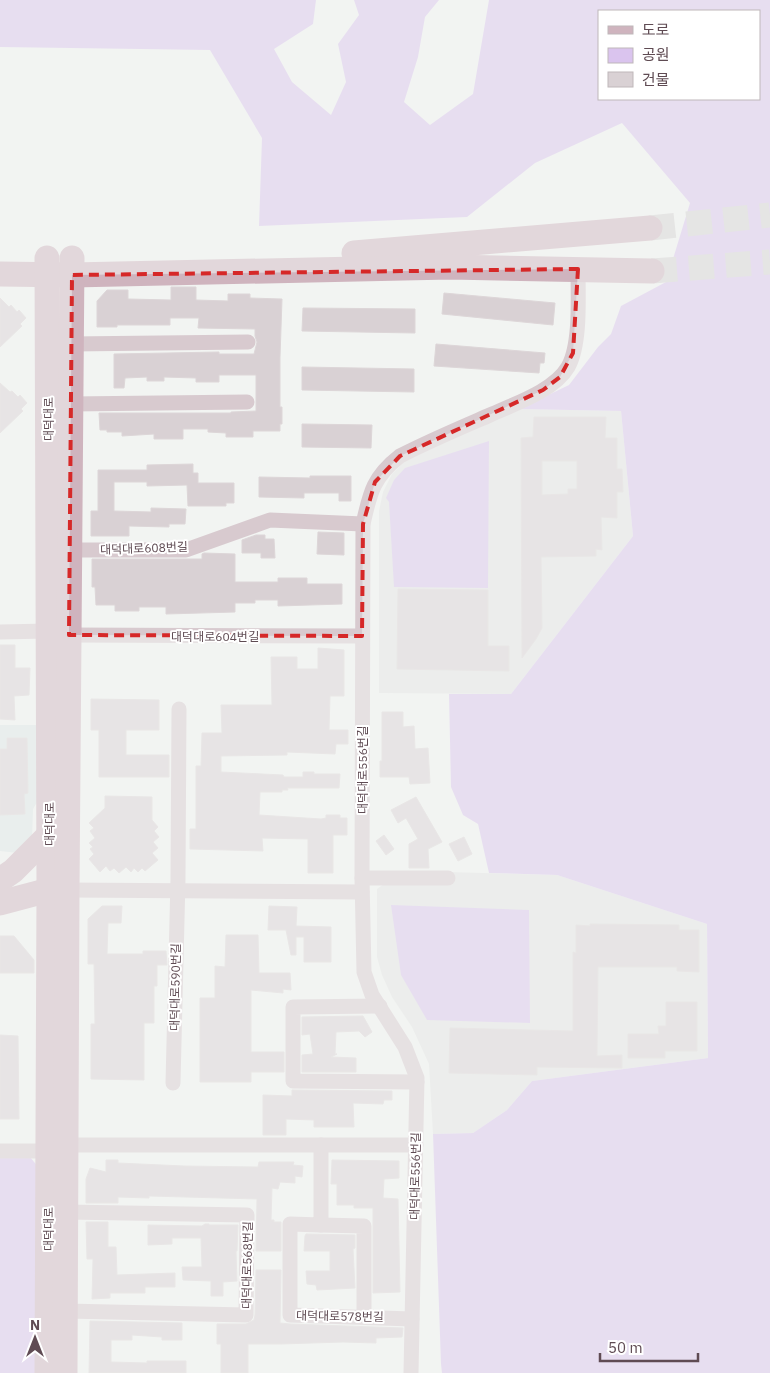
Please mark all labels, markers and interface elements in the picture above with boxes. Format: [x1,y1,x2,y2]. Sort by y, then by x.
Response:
legend [598,10,760,100]
text: 도로 [642,20,670,39]
text: 공원 [642,45,670,64]
text: 건물 [642,70,670,89]
street label: 대덕대로 [41,397,56,441]
street label: 대덕대로608번길 [100,539,188,557]
street label: 대덕대로604번길 [171,629,259,644]
street label: 대덕대로556번길 [355,726,370,814]
street label: 대덕대로 [42,802,57,846]
street label: 대덕대로590번길 [167,943,183,1031]
street label: 대덕대로556번길 [407,1132,423,1220]
street label: 대덕대로 [41,1207,56,1251]
street label: 대덕대로568번길 [239,1221,255,1309]
street label: 대덕대로578번길 [296,1308,384,1324]
north arrow [10,1313,60,1363]
text: N [30,1316,40,1334]
scale bar [600,1330,698,1362]
text: 50 m [608,1338,643,1357]

